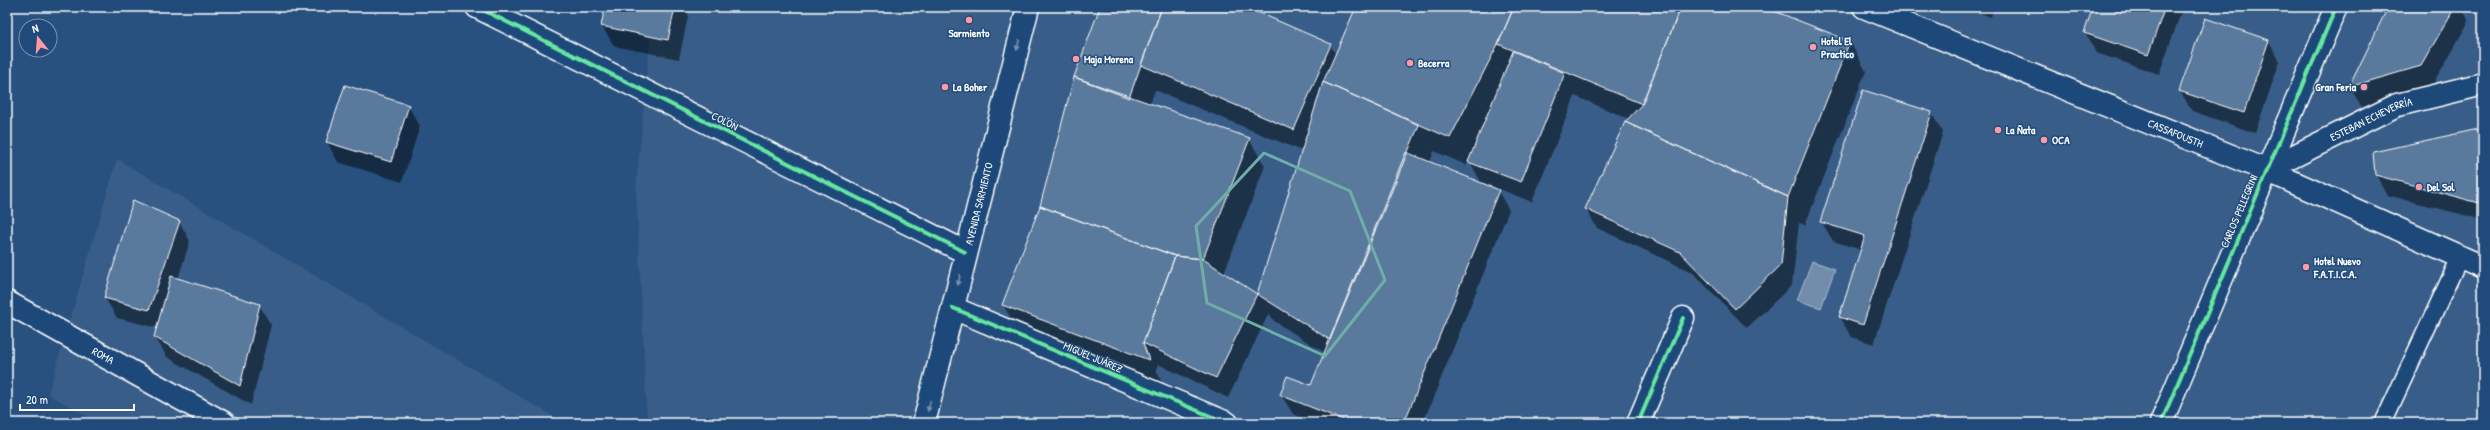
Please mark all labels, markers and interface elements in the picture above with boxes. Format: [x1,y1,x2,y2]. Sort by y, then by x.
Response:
marker: Sarmiento [964,15,974,25]
north arrow [18,18,58,58]
text: N [30,21,40,36]
place label: Sarmiento [948,26,990,40]
place label: Hotel El Practico [1821,34,1855,61]
one-way arrow [1015,39,1021,51]
marker: Hotel El Practico [1808,42,1818,52]
place label: Maja Morena [1084,52,1134,67]
marker: Maja Morena [1071,54,1081,64]
place label: Becerra [1418,56,1450,70]
marker: Becerra [1405,58,1415,68]
place label: La Boher [953,80,988,94]
place label: Gran Feria [2315,80,2357,94]
marker: La Boher [940,82,950,92]
marker: Gran Feria [2359,82,2369,92]
street label: ESTEBAN ECHEVERRÍA [2328,94,2414,144]
street label: COLÓN [709,108,741,134]
street label: CASSAFOUSTH [2146,116,2205,151]
place label: La Ñata [2006,123,2036,137]
marker: La Ñata [1993,125,2003,135]
place label: OCA [2052,133,2070,147]
marker: OCA [2039,135,2049,145]
street label: AVENIDA SARMIENTO [962,161,996,246]
street label: CARLOS PELLEGRINI [2217,172,2261,250]
place label: Del Sol [2427,180,2456,194]
marker: Del Sol [2414,182,2424,192]
place label: Hotel Nuevo F.A.T.I.C.A. [2313,254,2361,281]
marker: Hotel Nuevo F.A.T.I.C.A. [2301,262,2311,272]
one-way arrow [956,273,962,286]
street label: MIGUEL JUÁREZ [1061,338,1125,376]
street label: ROMA [90,344,117,368]
scale bar [20,386,134,412]
text: 20 m [26,391,48,408]
one-way arrow [925,400,931,412]

